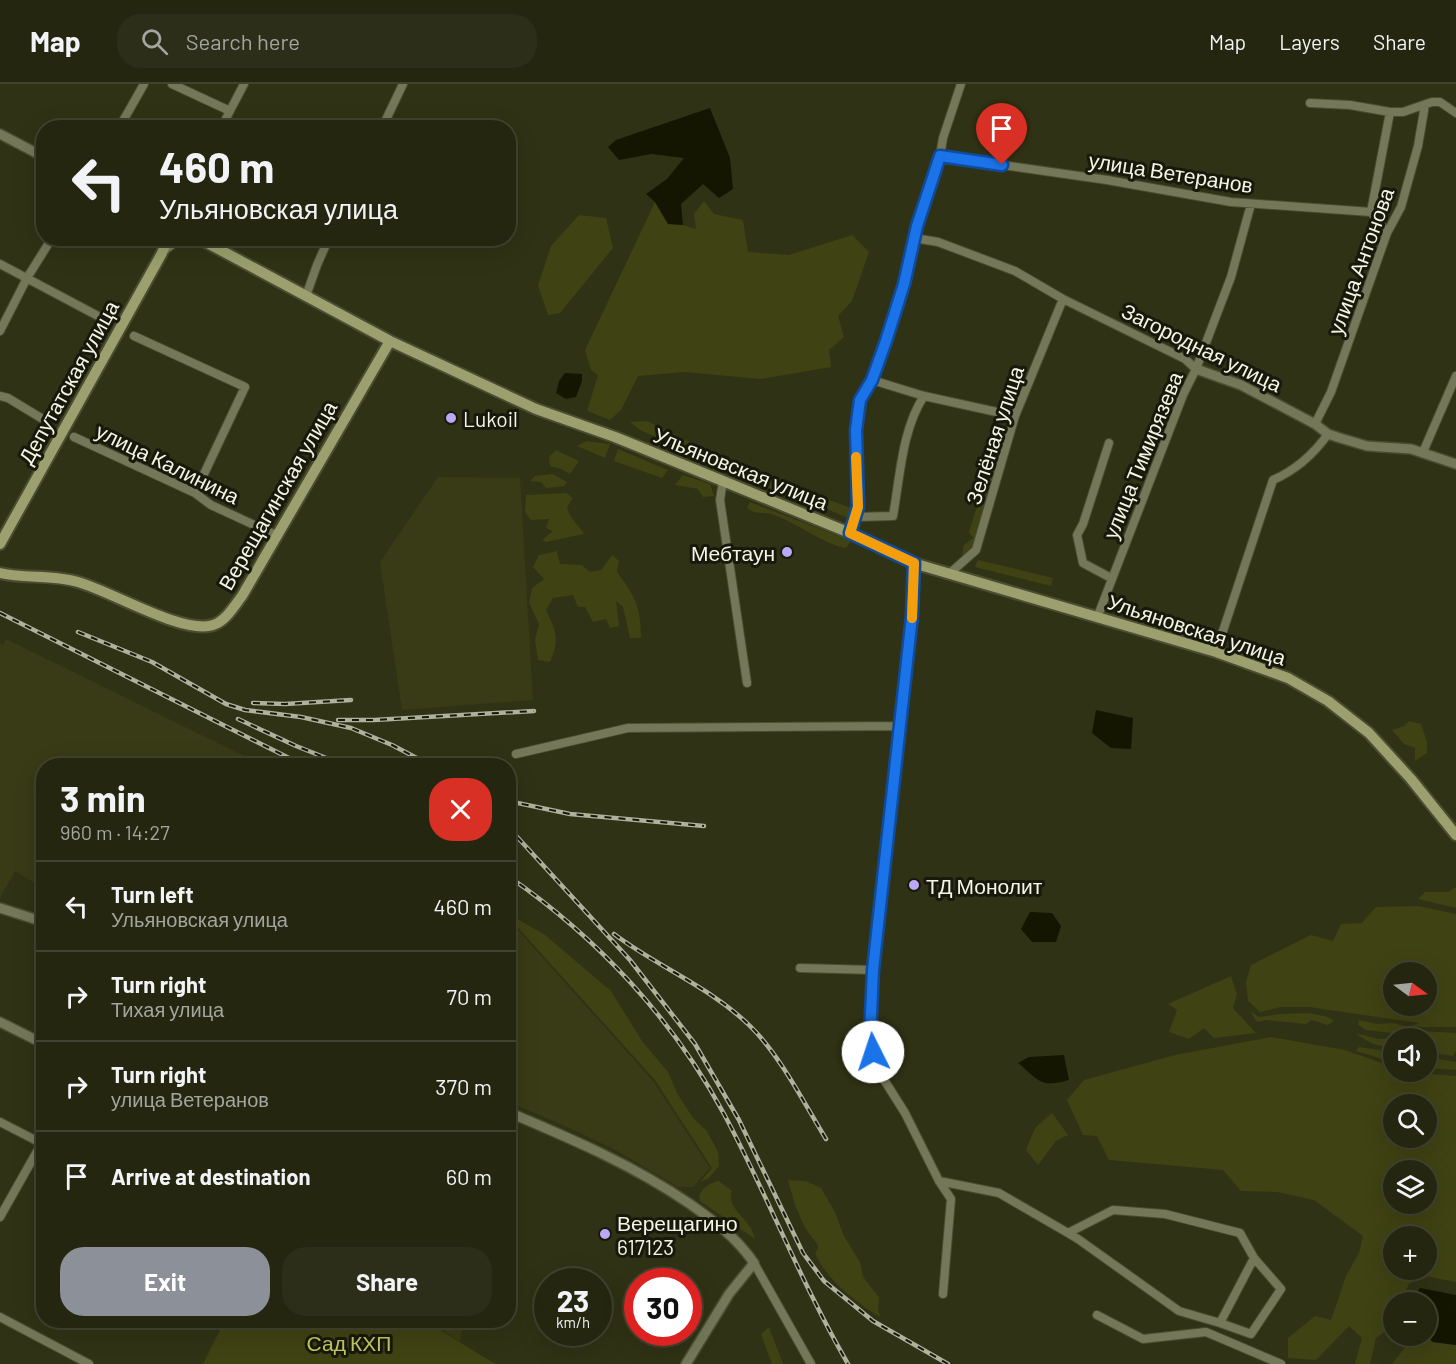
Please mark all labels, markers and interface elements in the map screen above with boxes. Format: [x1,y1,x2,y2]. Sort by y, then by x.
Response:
search box [117,14,537,68]
text: Map [30,24,81,58]
icon: search [138,25,171,58]
text: Search here [186,28,300,54]
text: Map [1209,29,1246,54]
text: Layers [1279,29,1340,54]
text: Share [1373,29,1426,54]
pin [976,103,1027,165]
icon: arrive [985,112,1018,145]
text: 460 m [159,141,274,191]
icon: left [60,144,138,222]
street label: улица Ветеранов [1087,147,1255,197]
street label: улица Антонова [1322,184,1398,338]
text: Ульяновская улица [159,192,398,224]
street label: Депутатская улица [13,296,123,468]
street label: Загородная улица [1118,297,1286,397]
street label: Зелёная улица [960,362,1028,507]
street label: улица Тимирязева [1097,367,1187,542]
street label: Верещагинская улица [213,396,342,594]
place label: Lukoil [463,406,518,431]
marker: Lukoil [444,411,458,425]
street label: улица Калинина [92,417,244,509]
street label: Ульяновская улица [650,422,832,515]
place label: Мебтаун [691,540,775,565]
marker: Мебтаун [780,545,794,559]
street label: Ульяновская улица [1105,588,1290,670]
text: 3 min [60,776,146,819]
button: close [429,778,492,841]
text: 960 m · 14:27 [60,820,170,844]
place label: ТД Монолит [926,873,1043,898]
marker: ТД Монолит [907,878,921,892]
text: Turn left [111,881,194,907]
icon: left [60,890,93,923]
text: 460 m [434,893,492,919]
text: Ульяновская улица [111,907,288,931]
north arrow [1383,962,1437,1016]
map controls [1383,962,1437,1346]
text: Turn right [111,971,206,997]
icon: right [60,980,93,1013]
text: 70 m [447,983,492,1009]
text: Тихая улица [111,997,224,1021]
position arrow [841,1020,905,1084]
button: sound [1383,1028,1437,1082]
text: Turn right [111,1061,206,1087]
icon: right [60,1070,93,1103]
text: 370 m [435,1073,492,1099]
text: улица Ветеранов [111,1087,269,1111]
button: search [1383,1094,1437,1148]
icon: arrive [60,1160,93,1193]
button: layers [1383,1160,1437,1214]
text: Arrive at destination [111,1163,310,1189]
text: 60 m [446,1163,492,1189]
place label: Верещагино 617123 [617,1210,738,1259]
button: + [1383,1226,1437,1280]
marker: Верещагино 617123 [598,1227,612,1241]
button: Exit [60,1247,270,1316]
button: Share [282,1247,492,1316]
speed limit sign: 30 [624,1268,702,1346]
text: 23 [557,1282,589,1318]
button: − [1383,1292,1437,1346]
text: km/h [556,1313,590,1331]
park label: Сад КХП [307,1330,391,1355]

